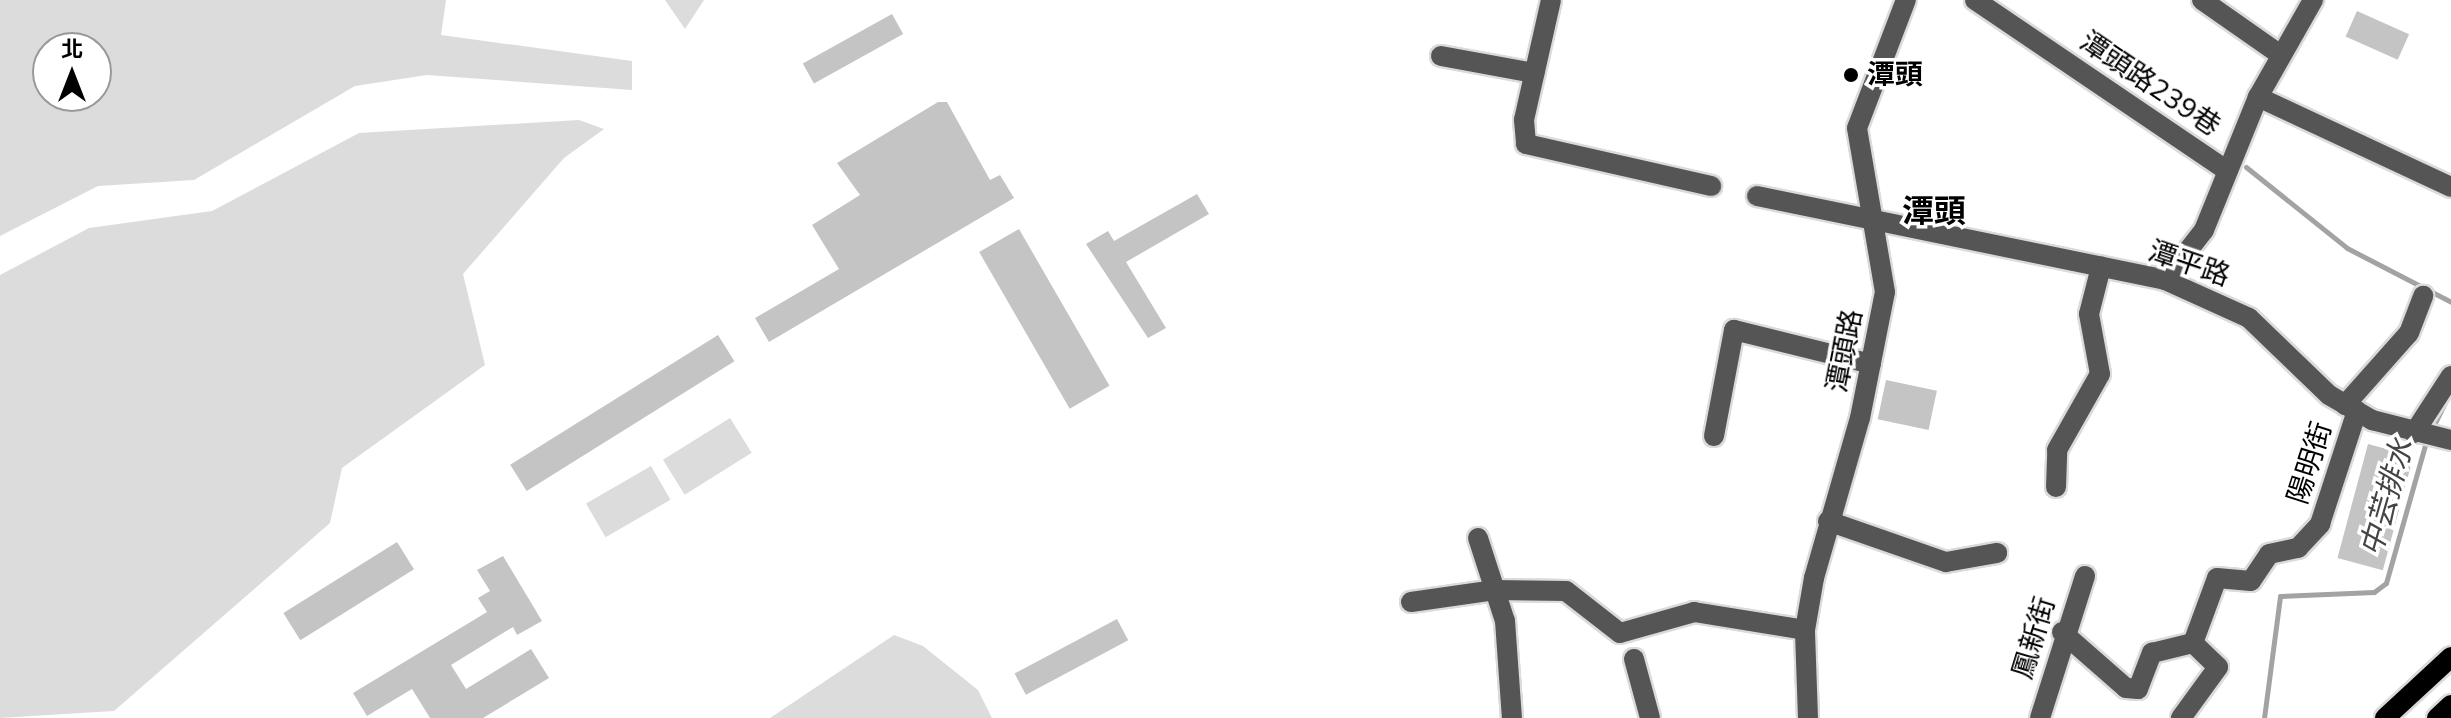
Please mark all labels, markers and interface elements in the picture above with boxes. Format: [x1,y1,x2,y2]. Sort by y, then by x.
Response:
street label: 潭頭路239巷 [2073,25,2227,143]
north arrow [32,32,112,112]
text: 北 [61,35,83,65]
place label: 潭頭 [1867,58,1923,92]
marker: 潭頭 [1842,66,1860,84]
district label: 潭頭 [1902,193,1966,231]
street label: 潭平路 [2144,234,2234,294]
street label: 潭頭路 [1820,307,1870,395]
street label: 陽明街 [2281,418,2339,508]
water label: 中芸排水 [2354,435,2422,561]
street label: 鳳新街 [2006,593,2062,683]

